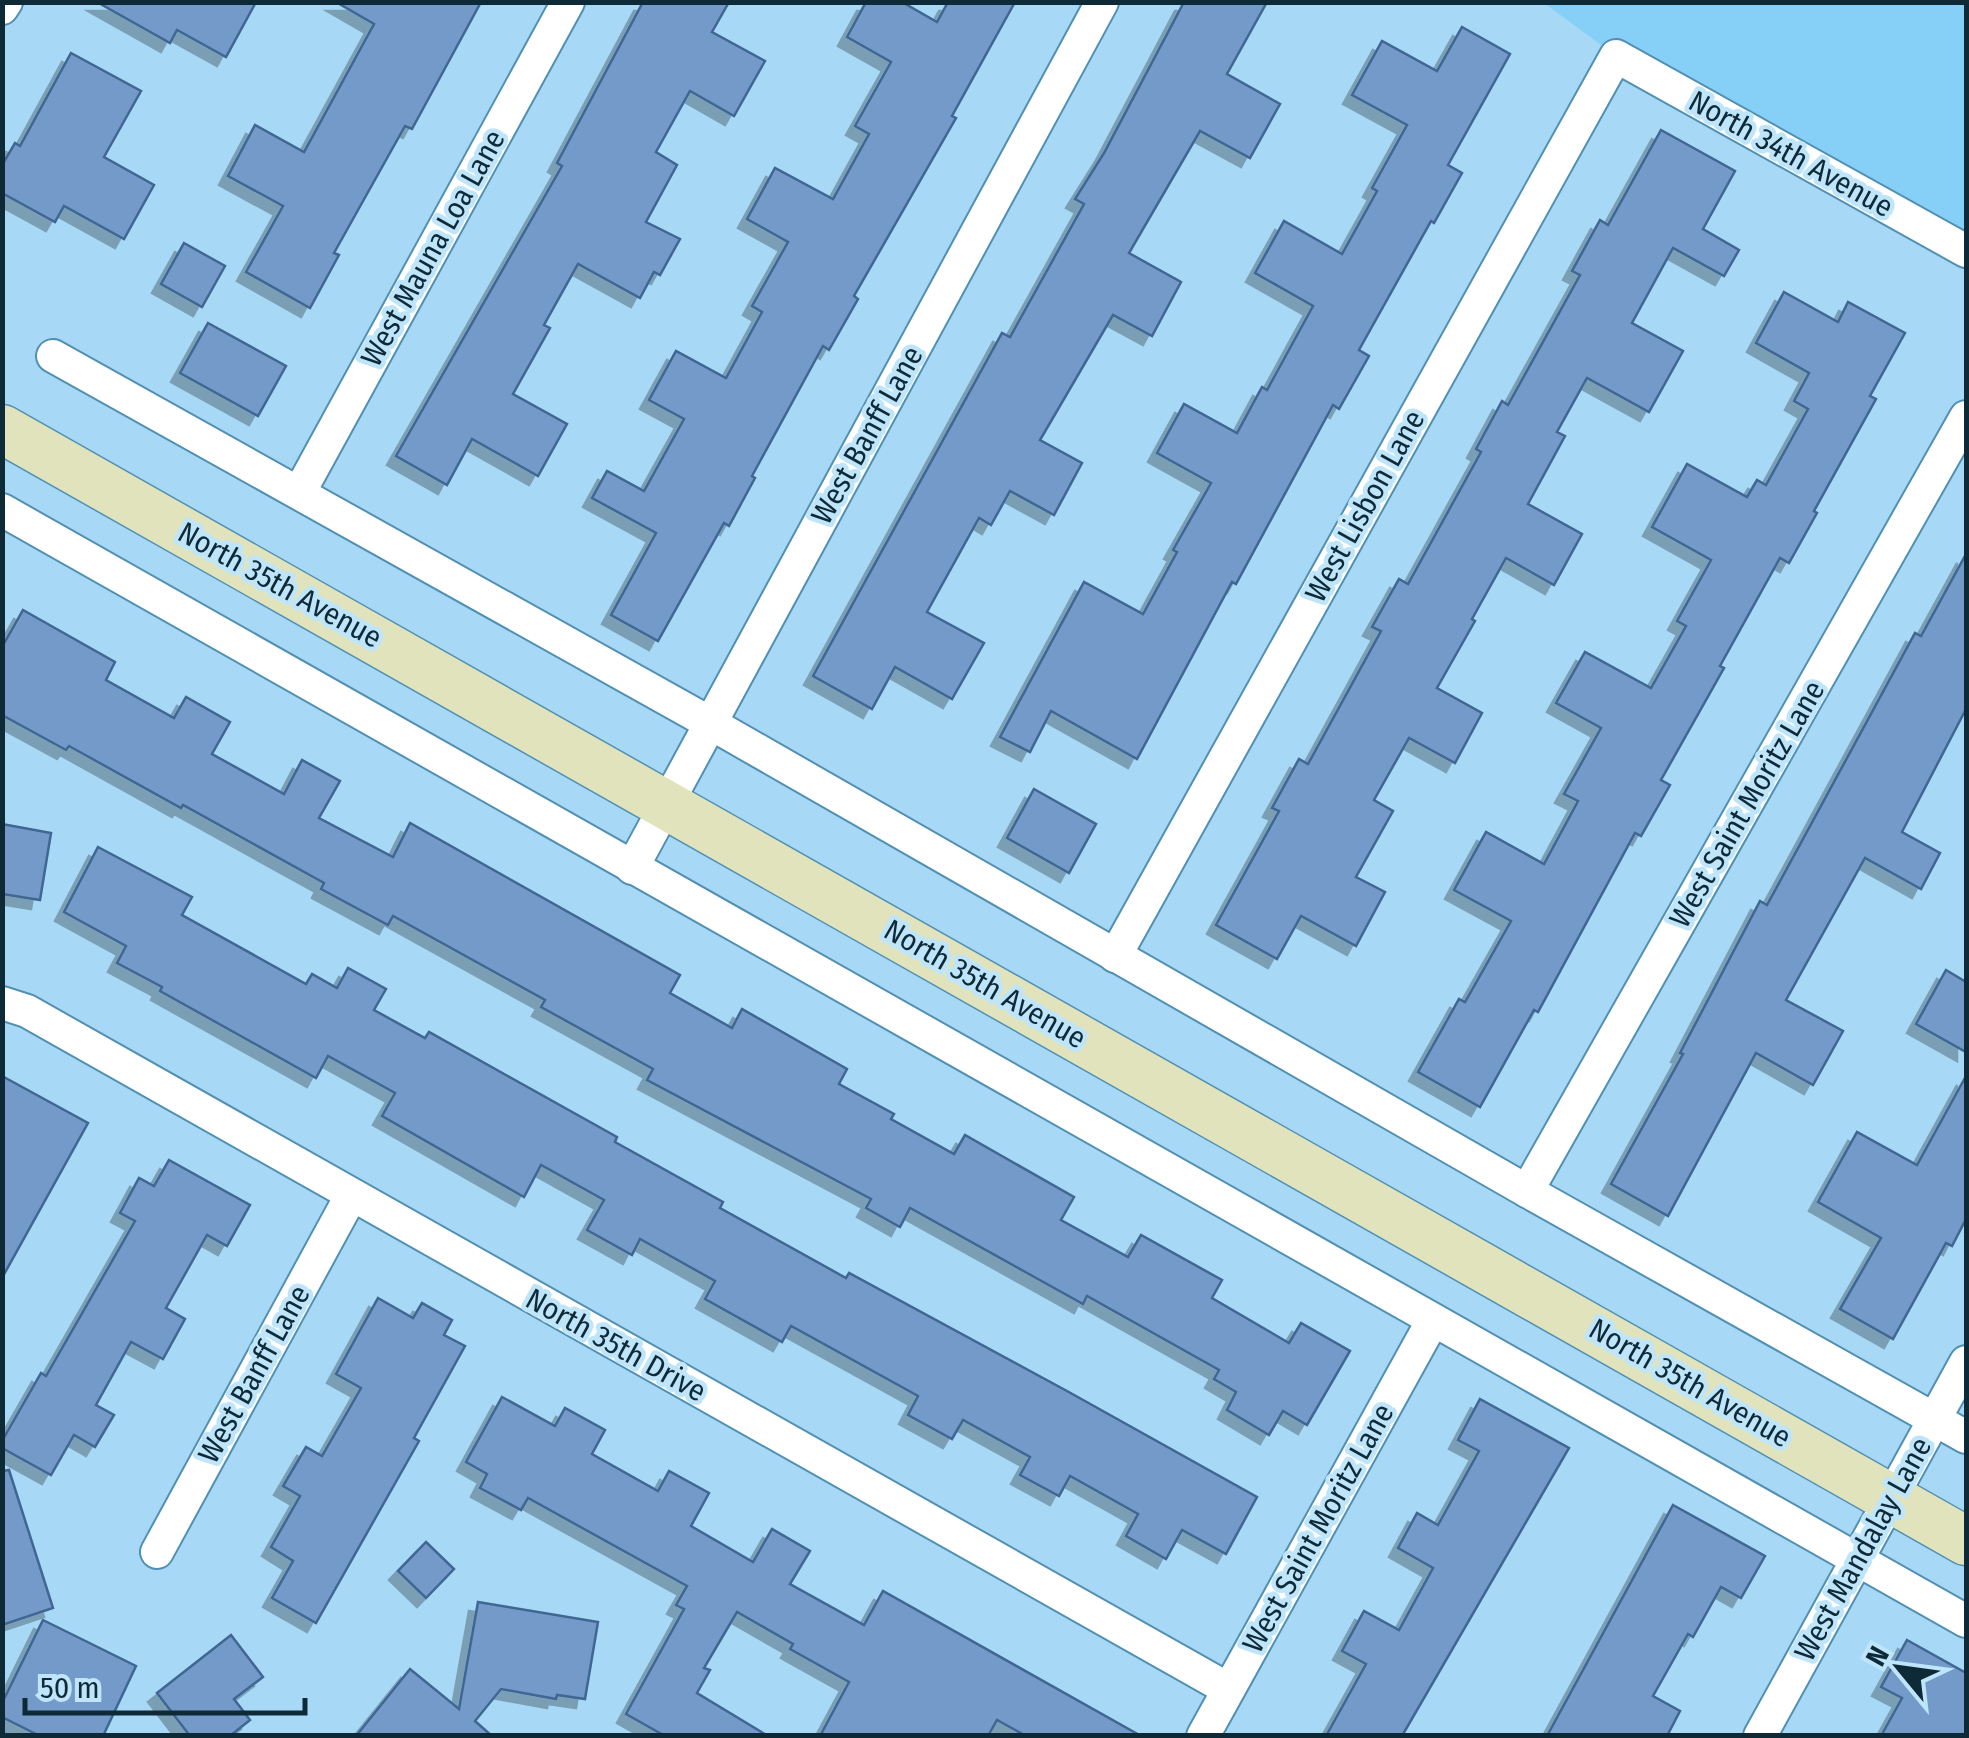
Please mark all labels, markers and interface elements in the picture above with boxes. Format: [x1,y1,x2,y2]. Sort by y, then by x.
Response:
street label: North 34th Avenue [1683,83,1899,225]
street label: West Mauna Loa Lane [353,124,513,372]
street label: West Banff Lane [803,340,931,530]
street label: West Lisbon Lane [1298,404,1432,608]
street label: North 35th Avenue [172,514,388,656]
street label: West Saint Moritz Lane [1662,674,1832,934]
street label: North 35th Avenue [878,912,1092,1056]
street label: West Banff Lane [190,1279,318,1469]
street label: North 35th Drive [520,1281,712,1409]
street label: North 35th Avenue [1583,1311,1797,1455]
street label: West Saint Moritz Lane [1235,1397,1401,1659]
street label: West Mandalay Lane [1787,1431,1939,1667]
north arrow [1849,1618,1949,1718]
text: N [1859,1641,1896,1671]
scale bar [25,1653,305,1715]
text: 50 m [40,1670,100,1706]

